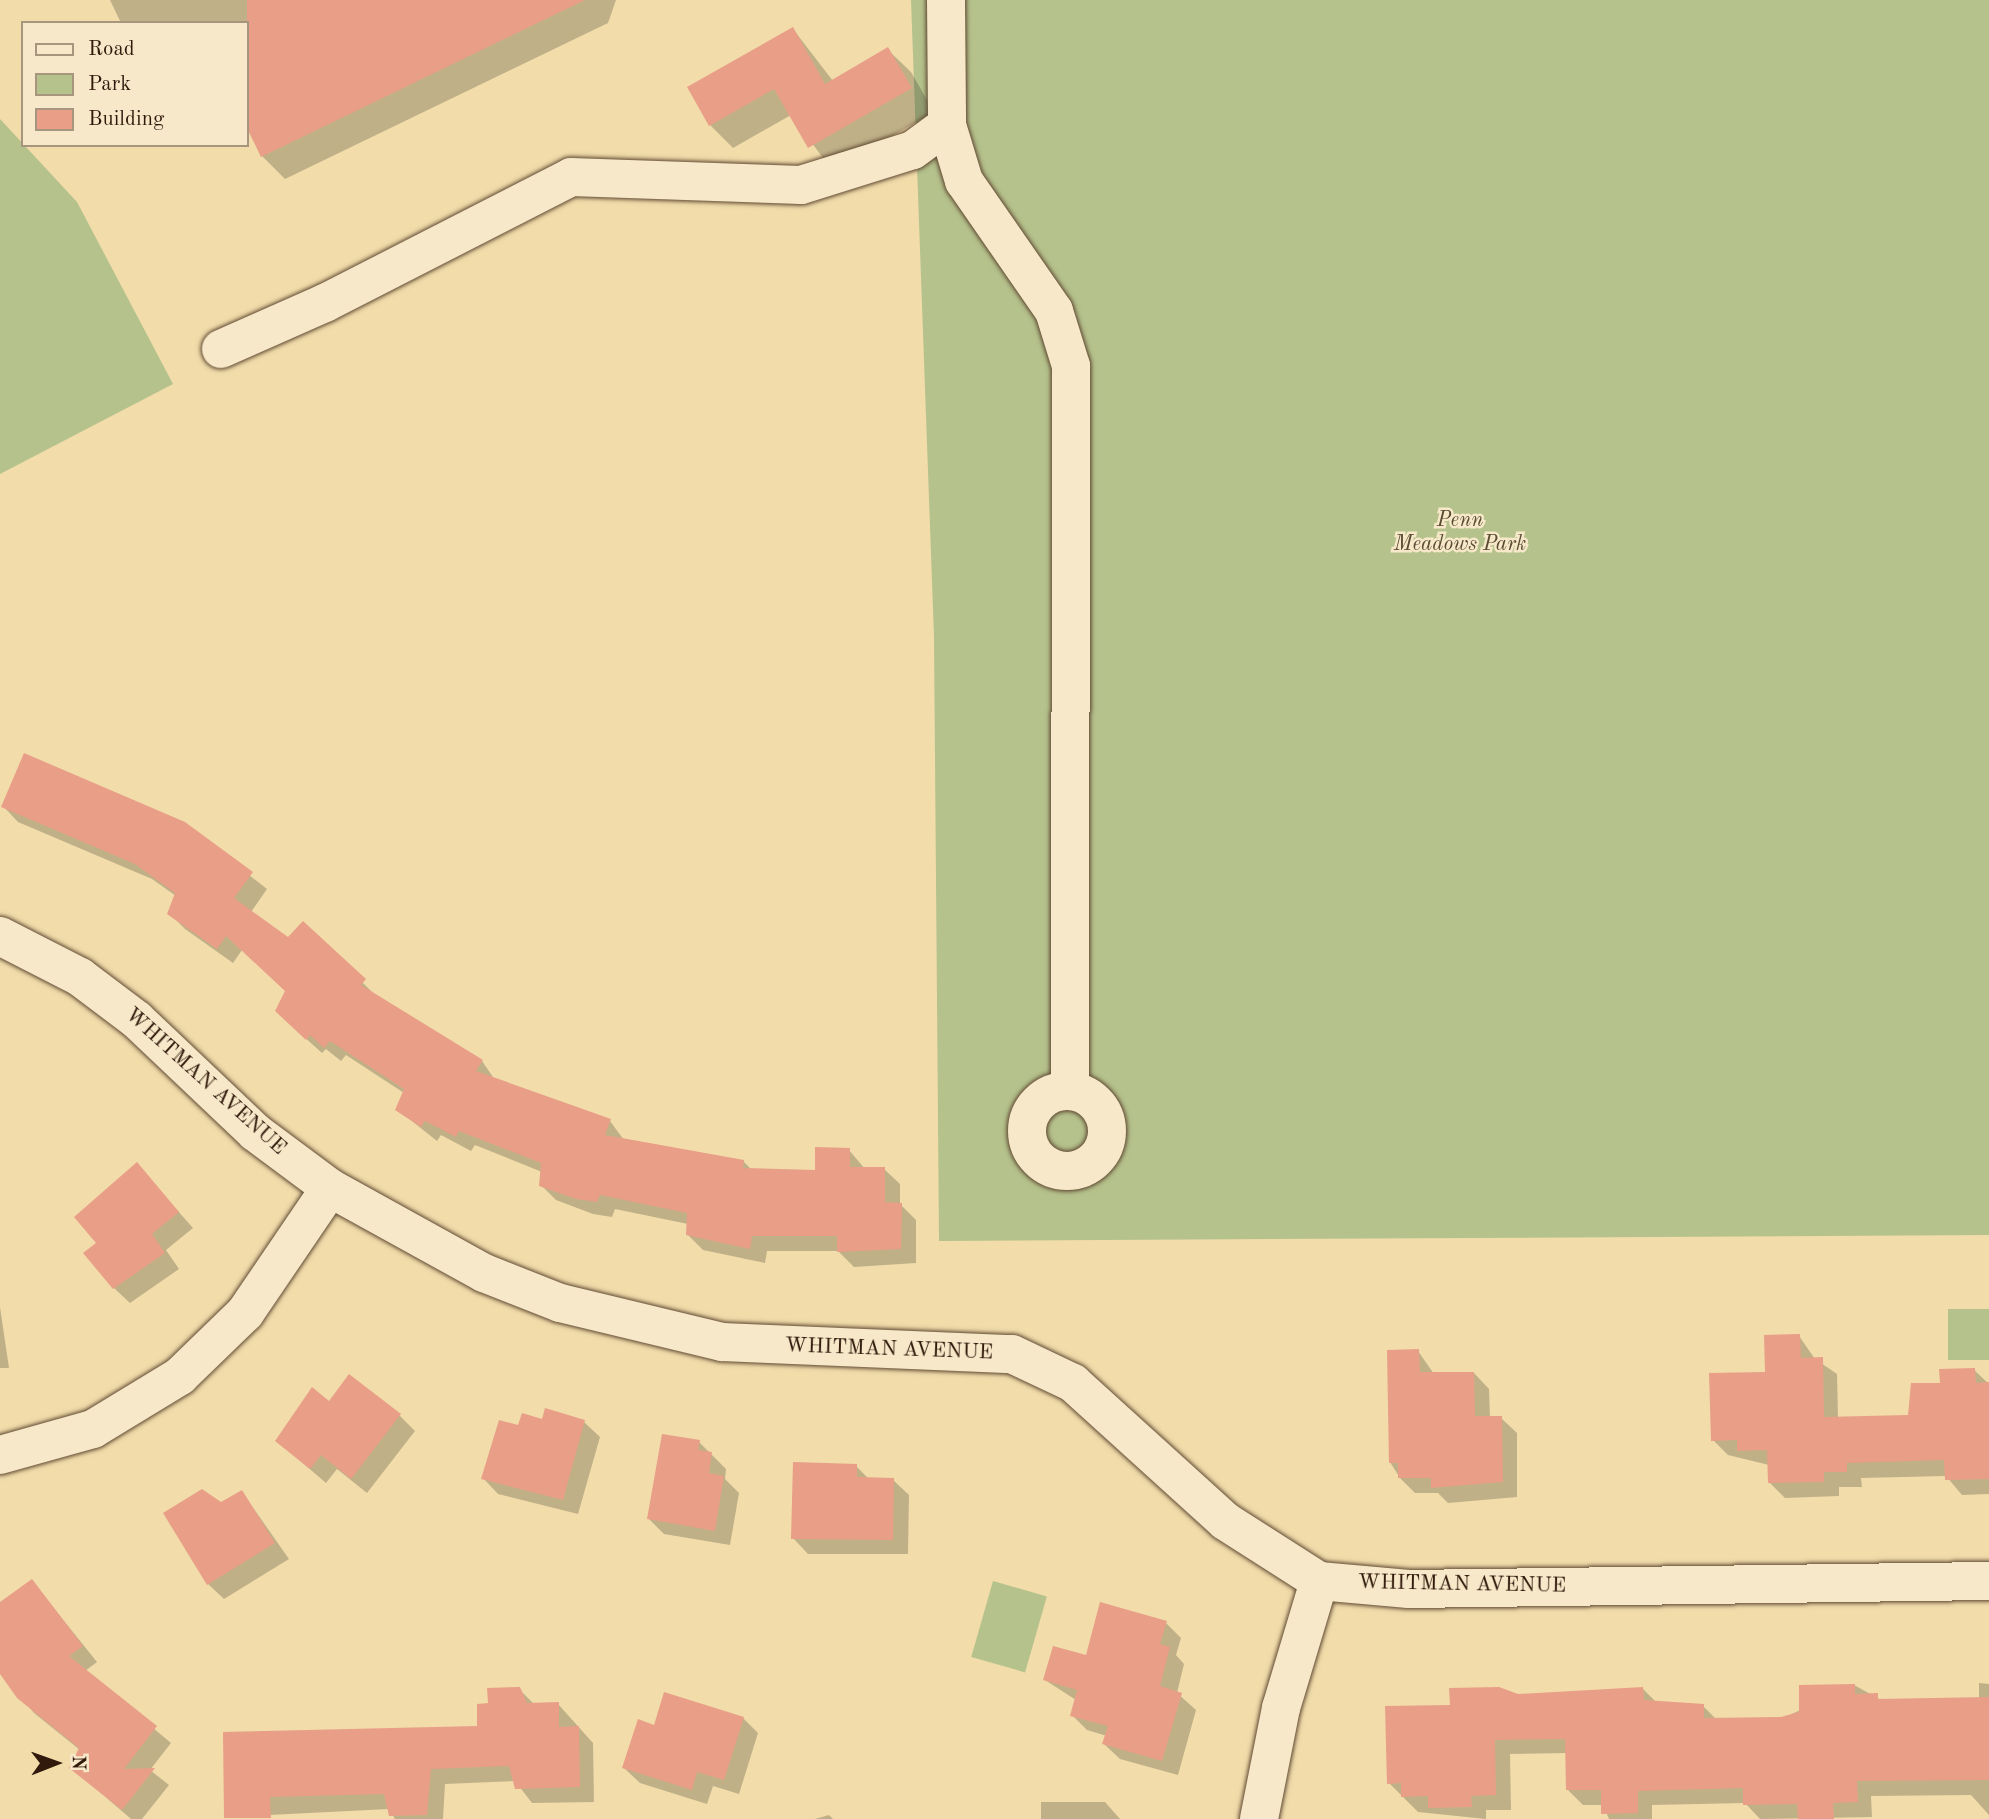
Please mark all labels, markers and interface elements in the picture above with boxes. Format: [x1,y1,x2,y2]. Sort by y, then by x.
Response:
legend [21,21,248,147]
text: Road [88,39,135,60]
text: Park [88,74,131,95]
text: Building [88,109,164,130]
park label: Penn Meadows Park [1394,508,1526,558]
street label: WHITMAN AVENUE [119,1003,291,1161]
street label: WHITMAN AVENUE [784,1334,994,1366]
street label: WHITMAN AVENUE [1358,1571,1566,1599]
north arrow [21,1728,91,1798]
text: N [68,1755,87,1770]

